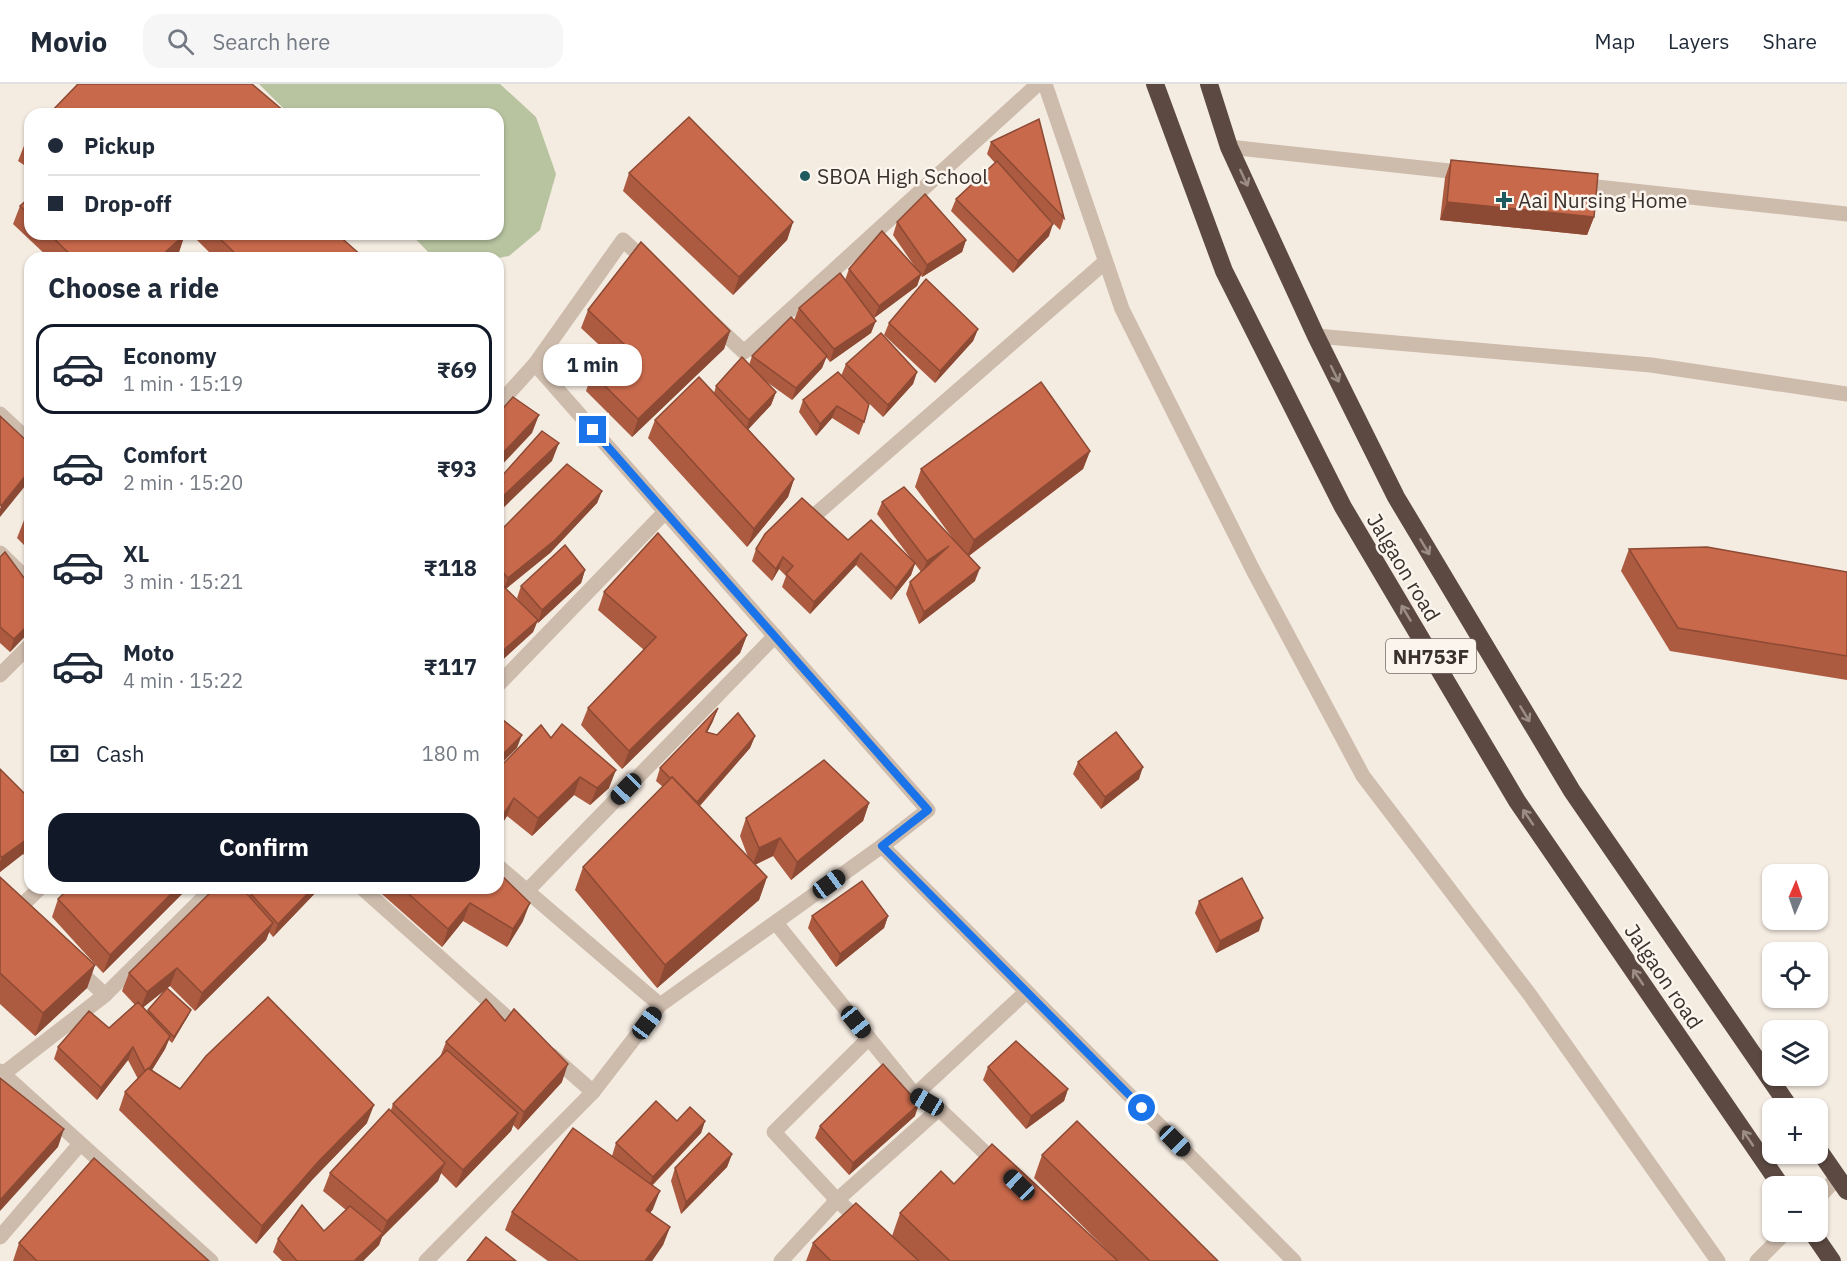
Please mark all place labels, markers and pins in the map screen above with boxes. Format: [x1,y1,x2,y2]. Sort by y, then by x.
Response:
place label: SBOA High School [817,162,988,190]
marker: SBOA High School [798,169,812,183]
place label: Aai Nursing Home [1518,186,1687,214]
marker: Aai Nursing Home [1495,191,1513,209]

